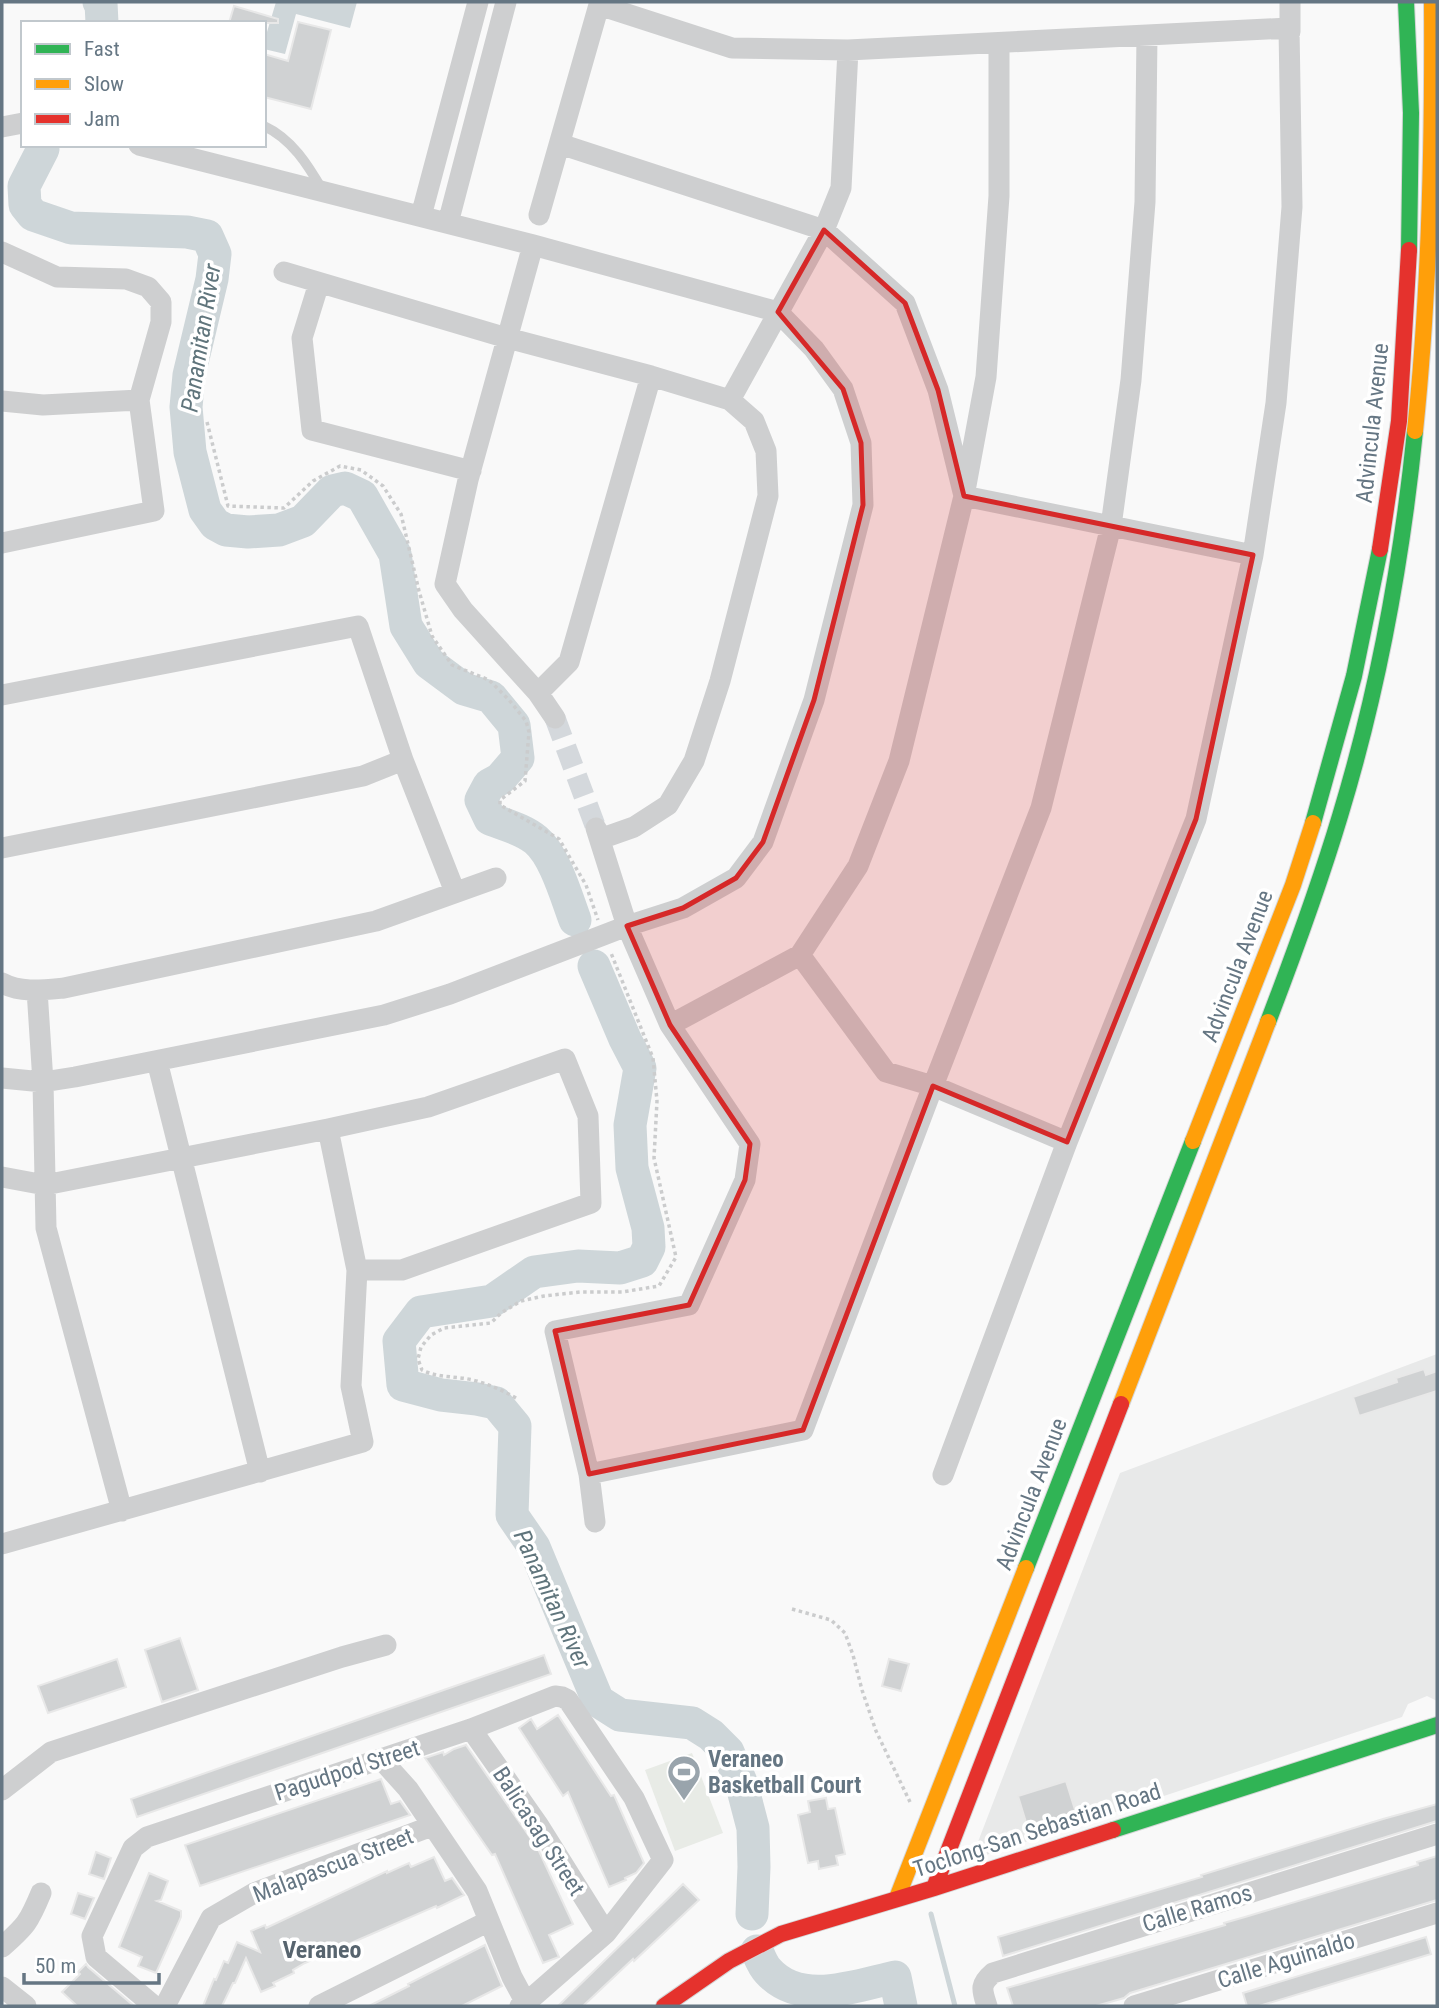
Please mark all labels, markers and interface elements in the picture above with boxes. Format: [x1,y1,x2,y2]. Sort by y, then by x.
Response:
legend [21,21,266,147]
text: Fast [84,37,120,61]
text: Slow [84,72,124,96]
text: Jam [84,107,120,131]
water label: Panamitan River [175,261,227,414]
street label: Advincula Avenue [1351,342,1394,504]
street label: Advincula Avenue [1196,886,1279,1046]
street label: Advincula Avenue [990,1414,1073,1574]
water label: Panamitan River [508,1525,597,1673]
street label: Pagudpod Street [271,1734,423,1807]
place label: Veraneo Basketball Court [708,1746,861,1799]
sports icon: Veraneo Basketball Court [665,1753,703,1802]
street label: Balicasag Street [487,1762,590,1901]
street label: Toclong-San Sebastian Road [910,1778,1164,1883]
street label: Malapascua Street [249,1822,417,1908]
street label: Calle Ramos [1139,1879,1255,1938]
street label: Calle Aguinaldo [1214,1927,1358,1994]
district label: Veraneo [283,1936,362,1964]
scale bar [24,1941,159,1985]
text: 50 m [35,1954,76,1978]

